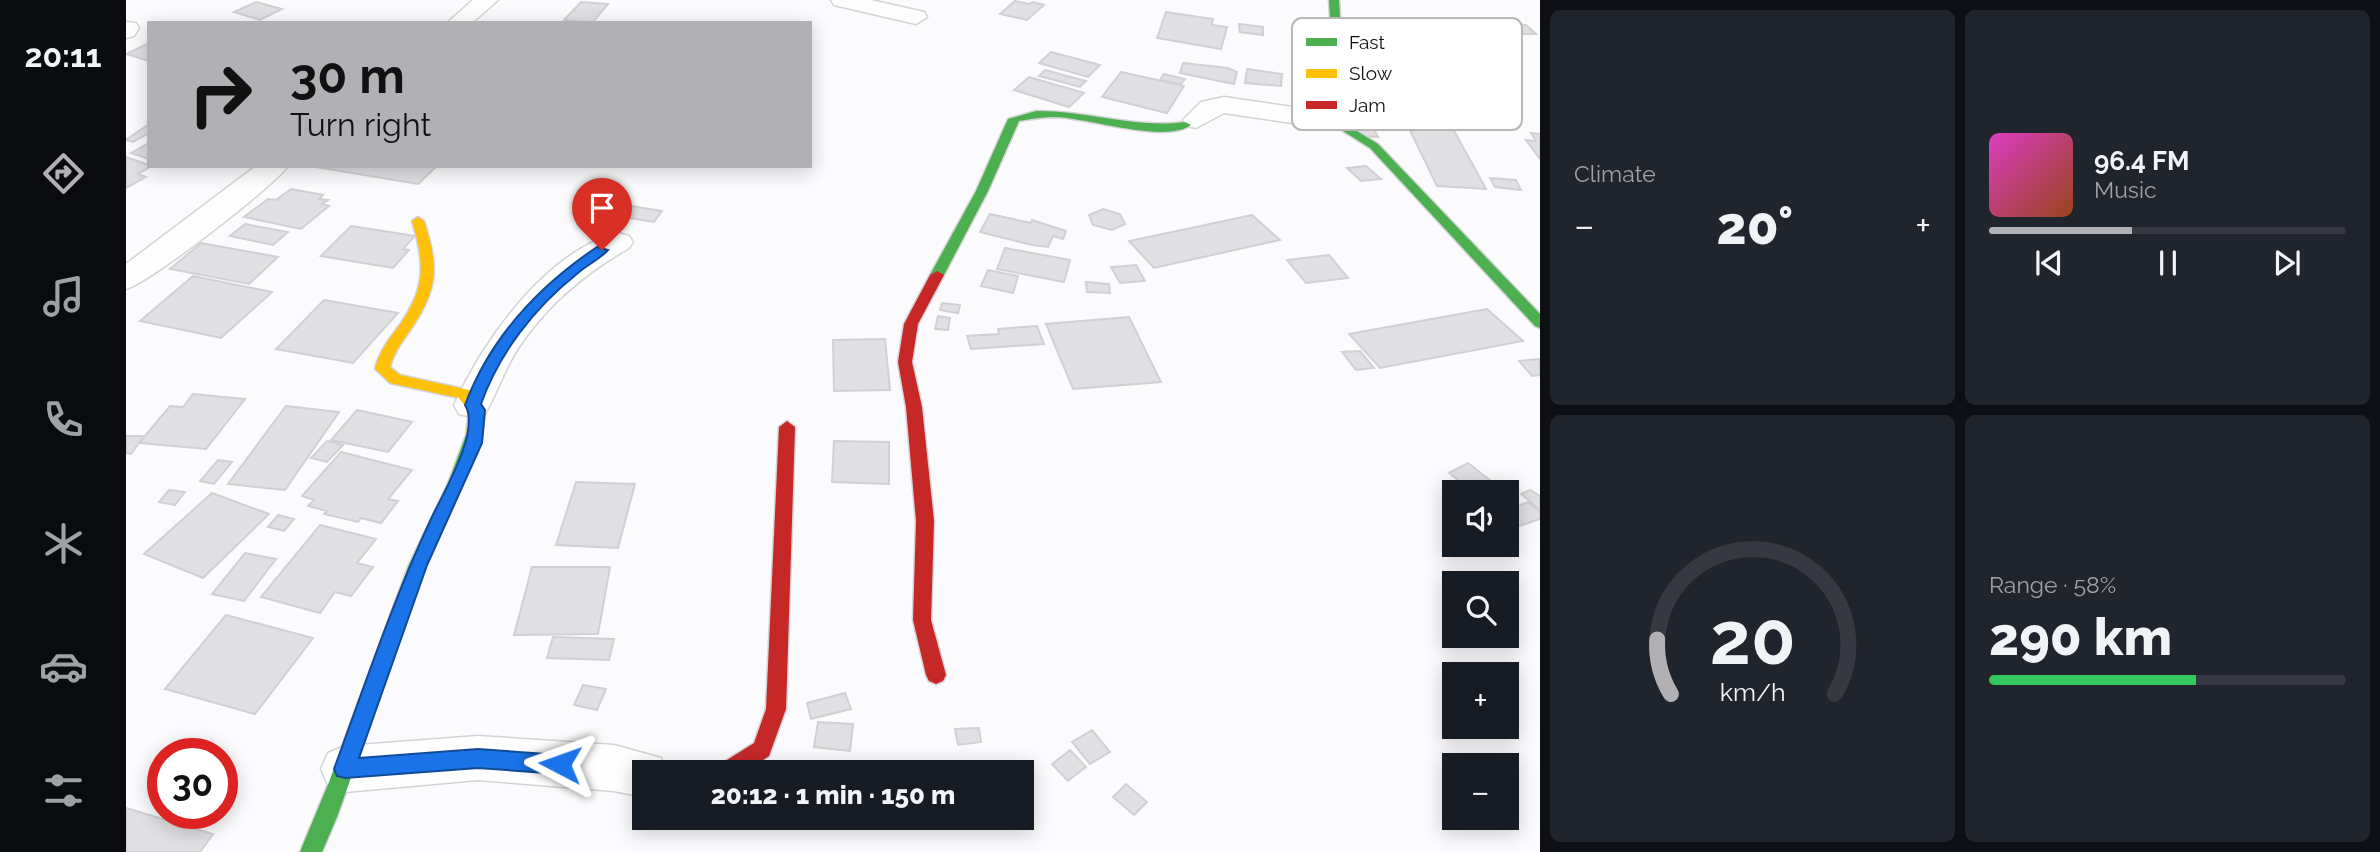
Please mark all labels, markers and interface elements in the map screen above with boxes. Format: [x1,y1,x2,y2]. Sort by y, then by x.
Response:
legend [1292,18,1522,130]
text: Fast [1349,31,1385,53]
text: 20:11 [24,37,102,74]
text: 30 m [290,47,405,104]
icon: right [175,49,266,140]
text: Slow [1349,62,1393,84]
text: Jam [1349,94,1386,116]
text: Turn right [290,106,431,143]
text: 96.4 FM [2094,146,2189,176]
icon: directions [39,149,88,198]
text: Climate [1574,160,1656,187]
text: Music [2094,176,2157,203]
pin [572,178,632,250]
icon: arrive [583,189,621,227]
text: 20° [1717,195,1793,256]
text: − [1574,203,1594,248]
text: + [1915,203,1931,248]
icon: previous [2030,244,2068,282]
icon: pause [2149,244,2187,282]
icon: next [2268,244,2306,282]
icon: music [39,272,88,321]
icon: phone [39,395,88,444]
map controls [1442,480,1519,830]
button: sound [1442,480,1519,557]
icon: climate [39,519,88,568]
button: search [1442,571,1519,648]
text: Range · 58% [1989,571,2116,598]
text: 20 [1710,597,1795,682]
text: 290 km [1989,606,2172,667]
icon: car [39,642,88,691]
button: + [1442,662,1519,739]
text: km/h [1720,677,1785,707]
position arrow [523,727,597,801]
speed limit sign: 30 [147,738,238,829]
button: − [1442,753,1519,830]
icon: filters [39,766,88,815]
text: 20:12 · 1 min · 150 m [711,780,955,810]

